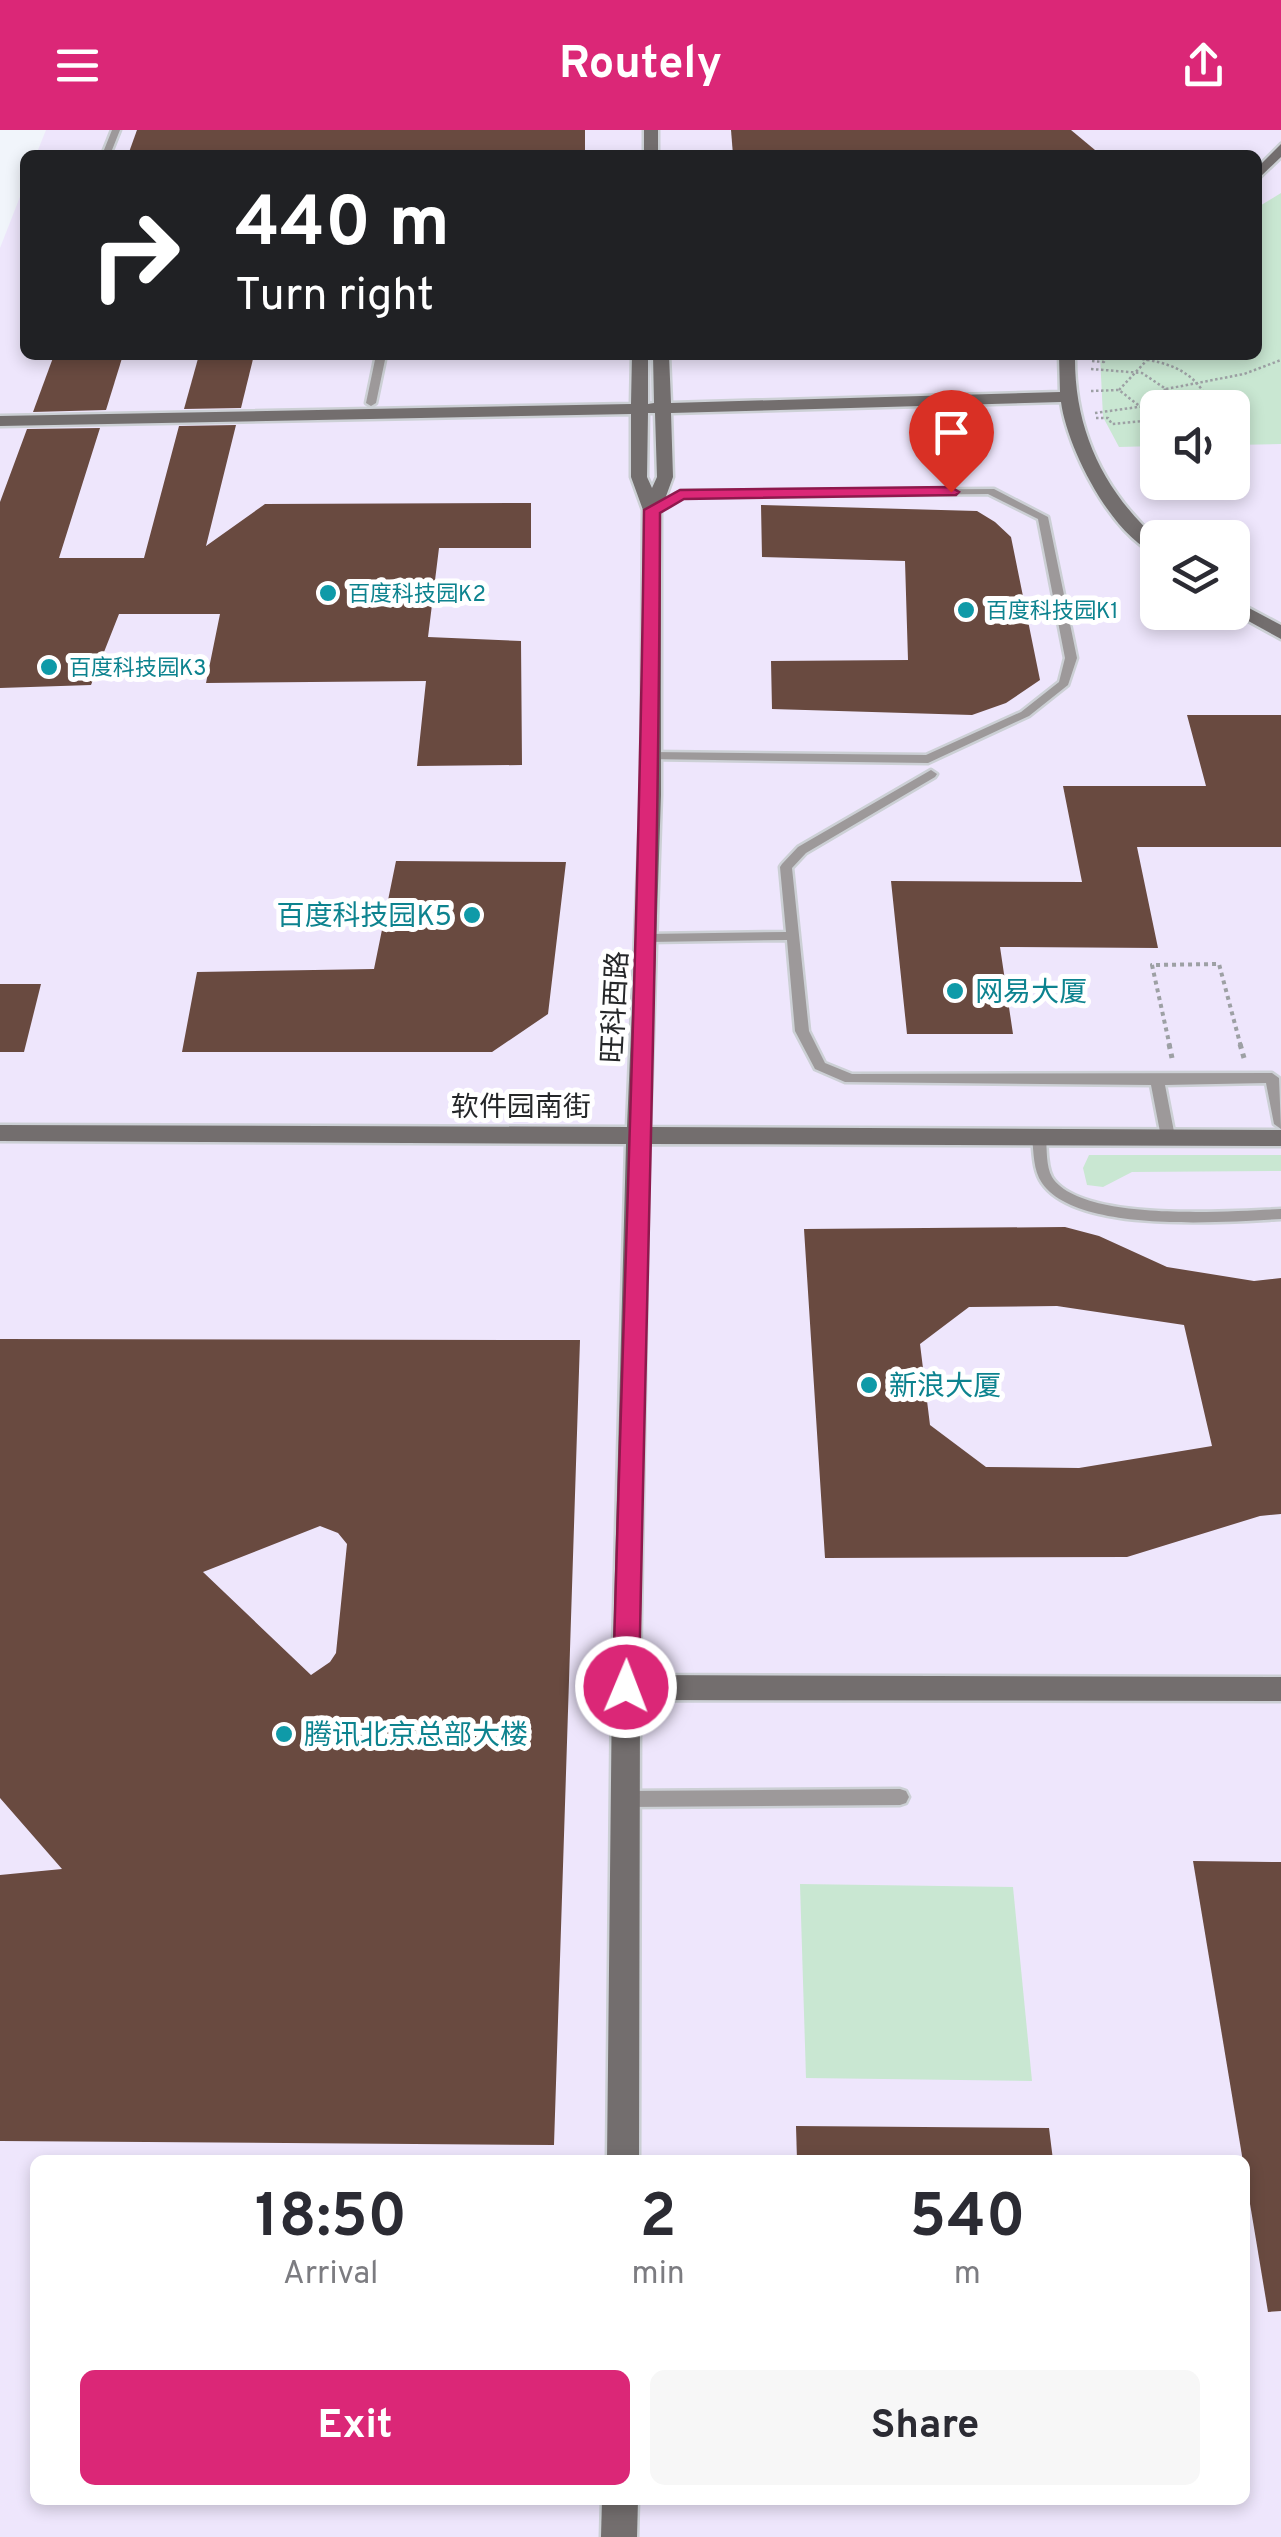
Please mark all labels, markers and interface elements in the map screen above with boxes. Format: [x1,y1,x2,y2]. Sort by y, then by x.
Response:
text: Routely [559,37,722,94]
icon: menu [50,38,105,93]
icon: share [1176,38,1231,93]
text: 440 m [235,182,450,271]
icon: right [70,190,200,320]
text: Turn right [235,269,434,326]
pin [909,390,994,493]
map controls [1140,390,1250,630]
button: sound [1140,390,1250,500]
icon: arrive [924,405,979,460]
button: layers [1140,520,1250,630]
marker: 百度科技园K2 [317,582,339,604]
place label: 百度科技园K2 [348,582,486,609]
marker: 百度科技园K1 [955,599,977,621]
place label: 百度科技园K1 [986,599,1119,626]
marker: 百度科技园K3 [38,656,60,678]
place label: 百度科技园K3 [69,656,207,683]
place label: 百度科技园K5 [276,900,452,936]
marker: 百度科技园K5 [461,904,483,926]
street label: 旺科西路 [596,950,638,1064]
place label: 网易大厦 [975,976,1087,1012]
marker: 网易大厦 [944,980,966,1002]
street label: 软件园南街 [451,1091,591,1127]
place label: 新浪大厦 [889,1370,1001,1406]
marker: 新浪大厦 [858,1374,880,1396]
position arrow [574,1635,678,1739]
place label: 腾讯北京总部大楼 [304,1719,528,1755]
marker: 腾讯北京总部大楼 [273,1723,295,1745]
text: 18:50 [255,2182,407,2258]
text: 2 [640,2182,677,2258]
text: 540 [909,2182,1025,2258]
text: Arrival [283,2255,379,2295]
text: min [632,2255,685,2295]
text: m [954,2255,981,2295]
button: Exit [80,2370,630,2485]
button: Share [650,2370,1200,2485]

